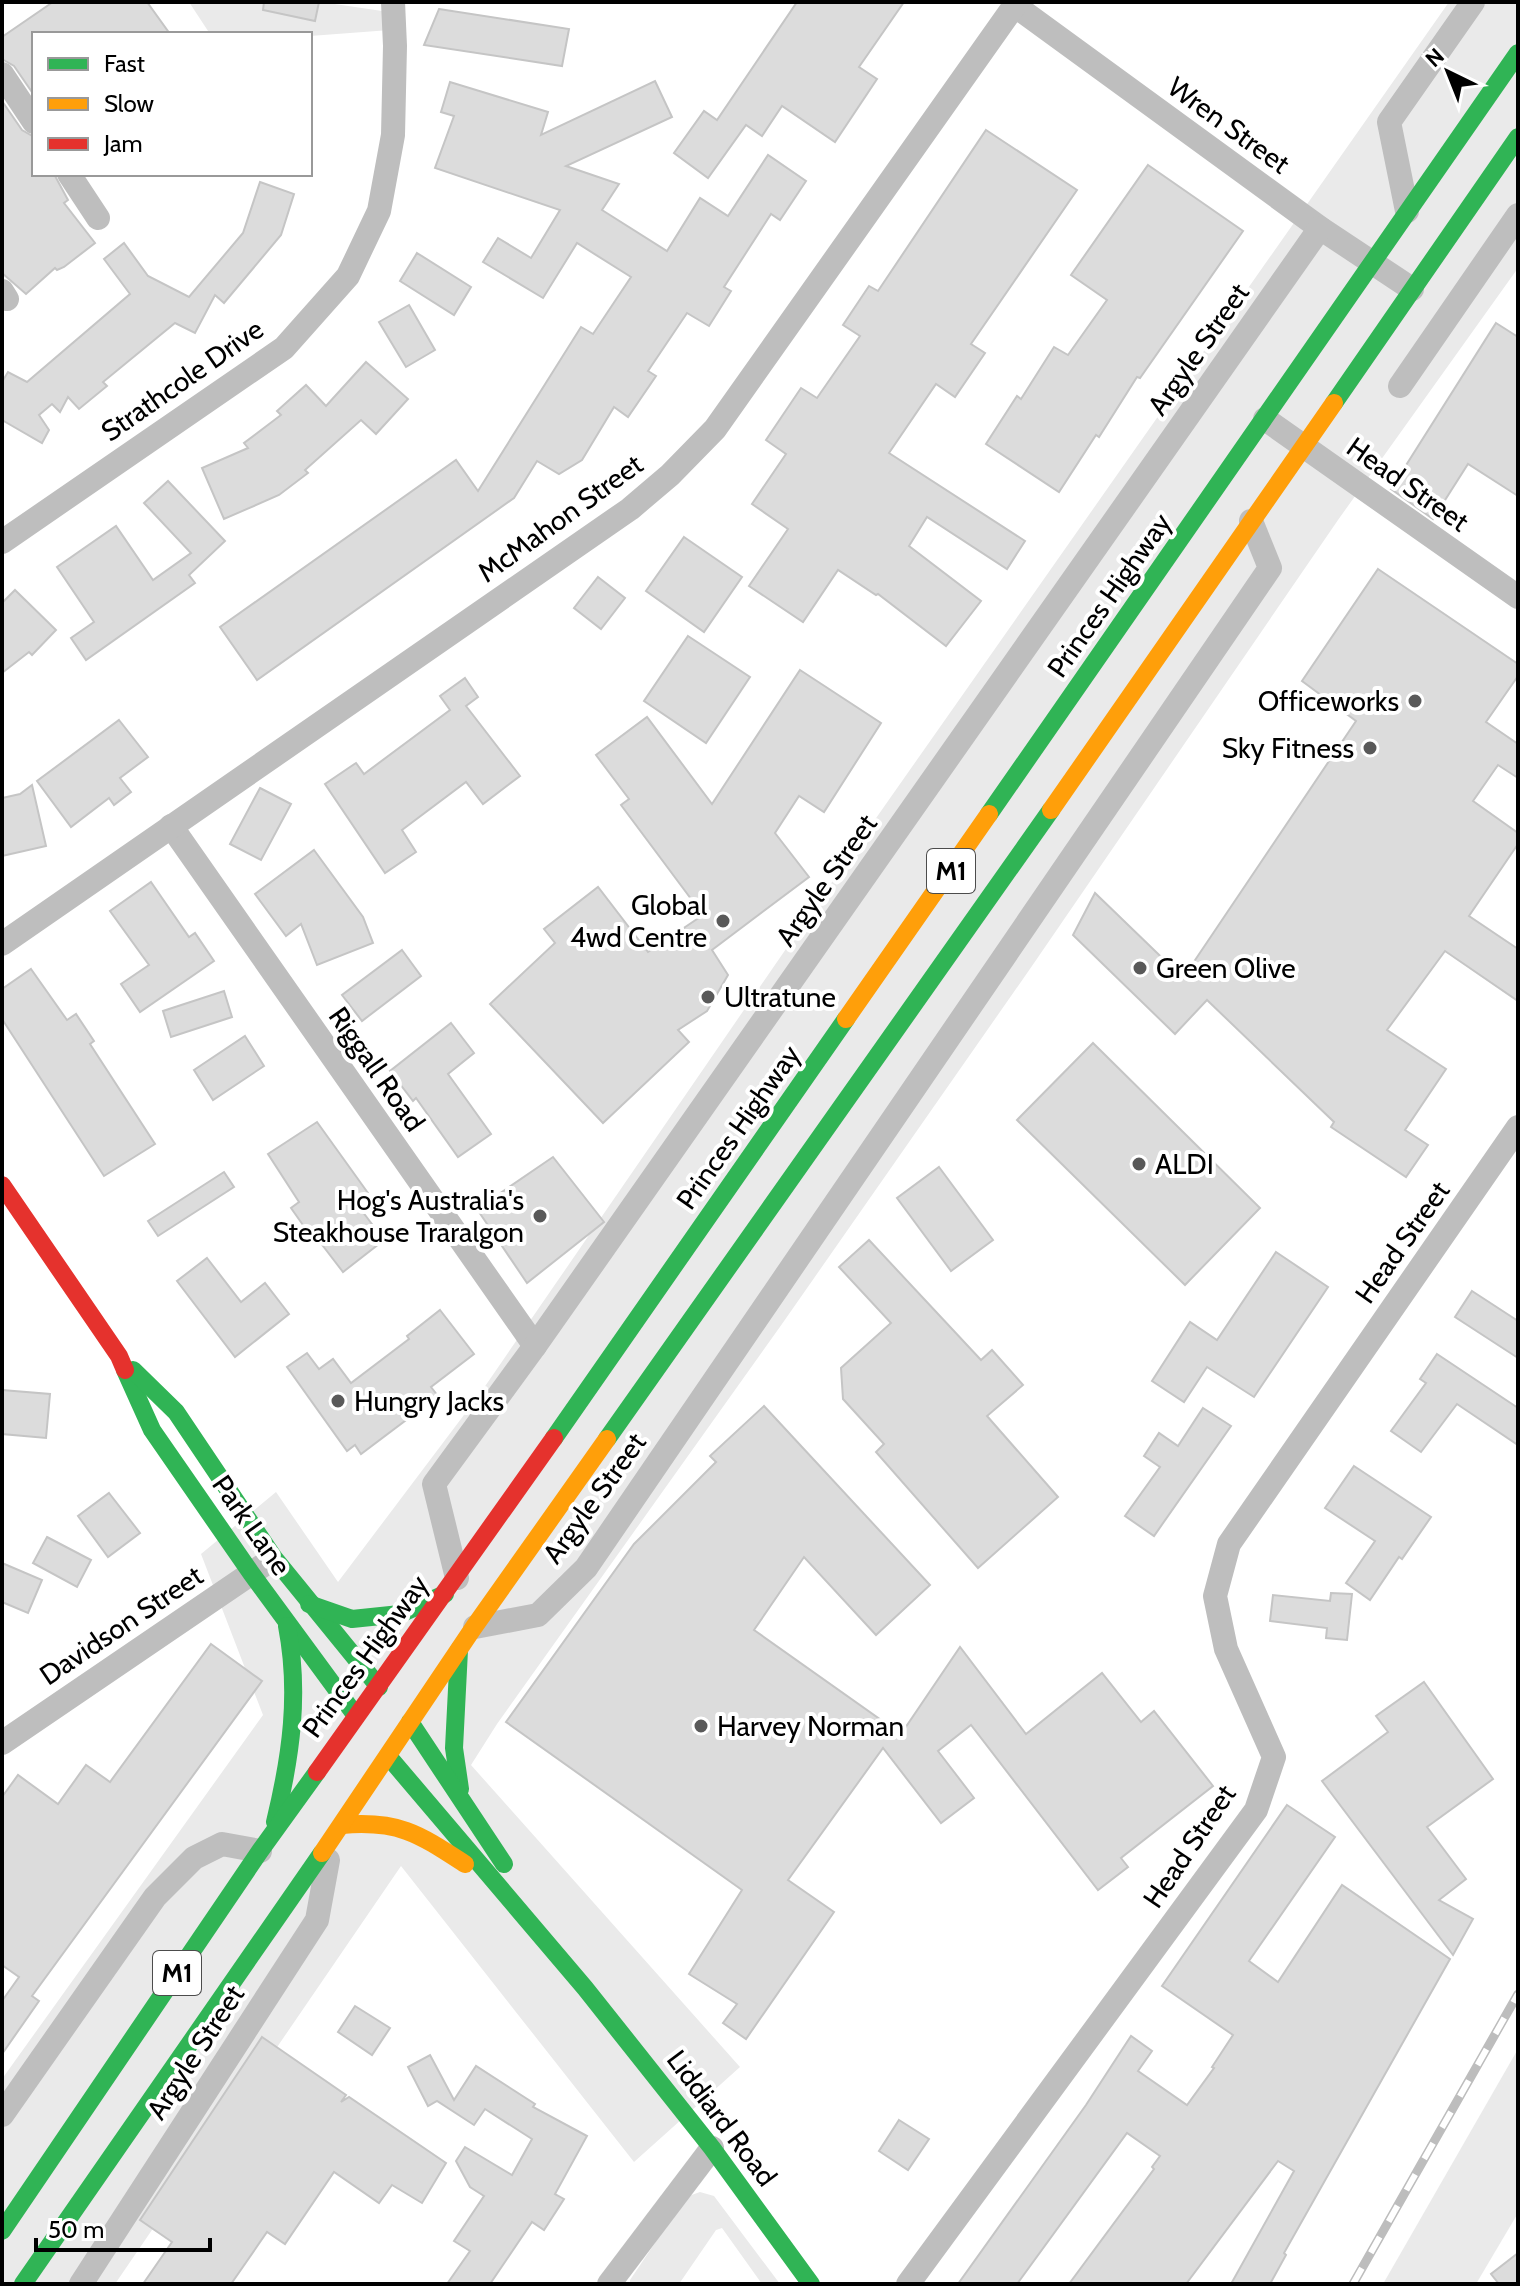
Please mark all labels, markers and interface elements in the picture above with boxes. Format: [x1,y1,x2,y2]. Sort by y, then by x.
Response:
legend [32,32,312,176]
north arrow [1408,32,1488,112]
text: N [1420,43,1450,73]
text: Fast [104,49,145,78]
street label: Wren Street [1161,69,1297,181]
text: Slow [104,89,154,118]
text: Jam [103,129,142,158]
street label: Argyle Street [1140,277,1256,421]
street label: Strathcole Drive [95,312,269,448]
street label: Head Street [1341,430,1475,538]
street label: McMahon Street [471,447,649,589]
street label: Princes Highway [1040,506,1178,684]
place label: Officeworks [1258,684,1399,718]
marker: Officeworks [1406,692,1424,710]
place label: Sky Fitness [1222,731,1354,765]
marker: Sky Fitness [1361,739,1379,757]
street label: Argyle Street [768,808,884,952]
road number: M1 [927,849,975,893]
place label: Global 4wd Centre [570,888,707,954]
marker: Global 4wd Centre [714,912,732,930]
place label: Green Olive [1156,951,1296,985]
marker: Green Olive [1131,959,1149,977]
place label: Ultratune [724,980,836,1014]
marker: Ultratune [699,988,717,1006]
street label: Riggall Road [322,1000,432,1138]
street label: Princes Highway [669,1038,807,1216]
place label: ALDI [1155,1147,1214,1181]
marker: ALDI [1130,1155,1148,1173]
street label: Head Street [1348,1175,1456,1309]
place label: Hog's Australia's Steakhouse Traralgon [273,1183,524,1249]
marker: Hog's Australia's Steakhouse Traralgon [531,1207,549,1225]
place label: Hungry Jacks [354,1384,504,1418]
marker: Hungry Jacks [329,1392,347,1410]
street label: Argyle Street [535,1426,653,1570]
street label: Park Lane [205,1468,299,1582]
street label: Davidson Street [33,1558,209,1692]
street label: Princes Highway [295,1568,435,1744]
place label: Harvey Norman [717,1709,904,1743]
marker: Harvey Norman [692,1717,710,1735]
street label: Head Street [1135,1778,1243,1914]
road number: M1 [153,1951,201,1995]
street label: Argyle Street [139,1979,251,2125]
street label: Liddiard Road [660,2043,784,2193]
scale bar [36,2202,210,2252]
text: 50 m [48,2215,104,2244]

